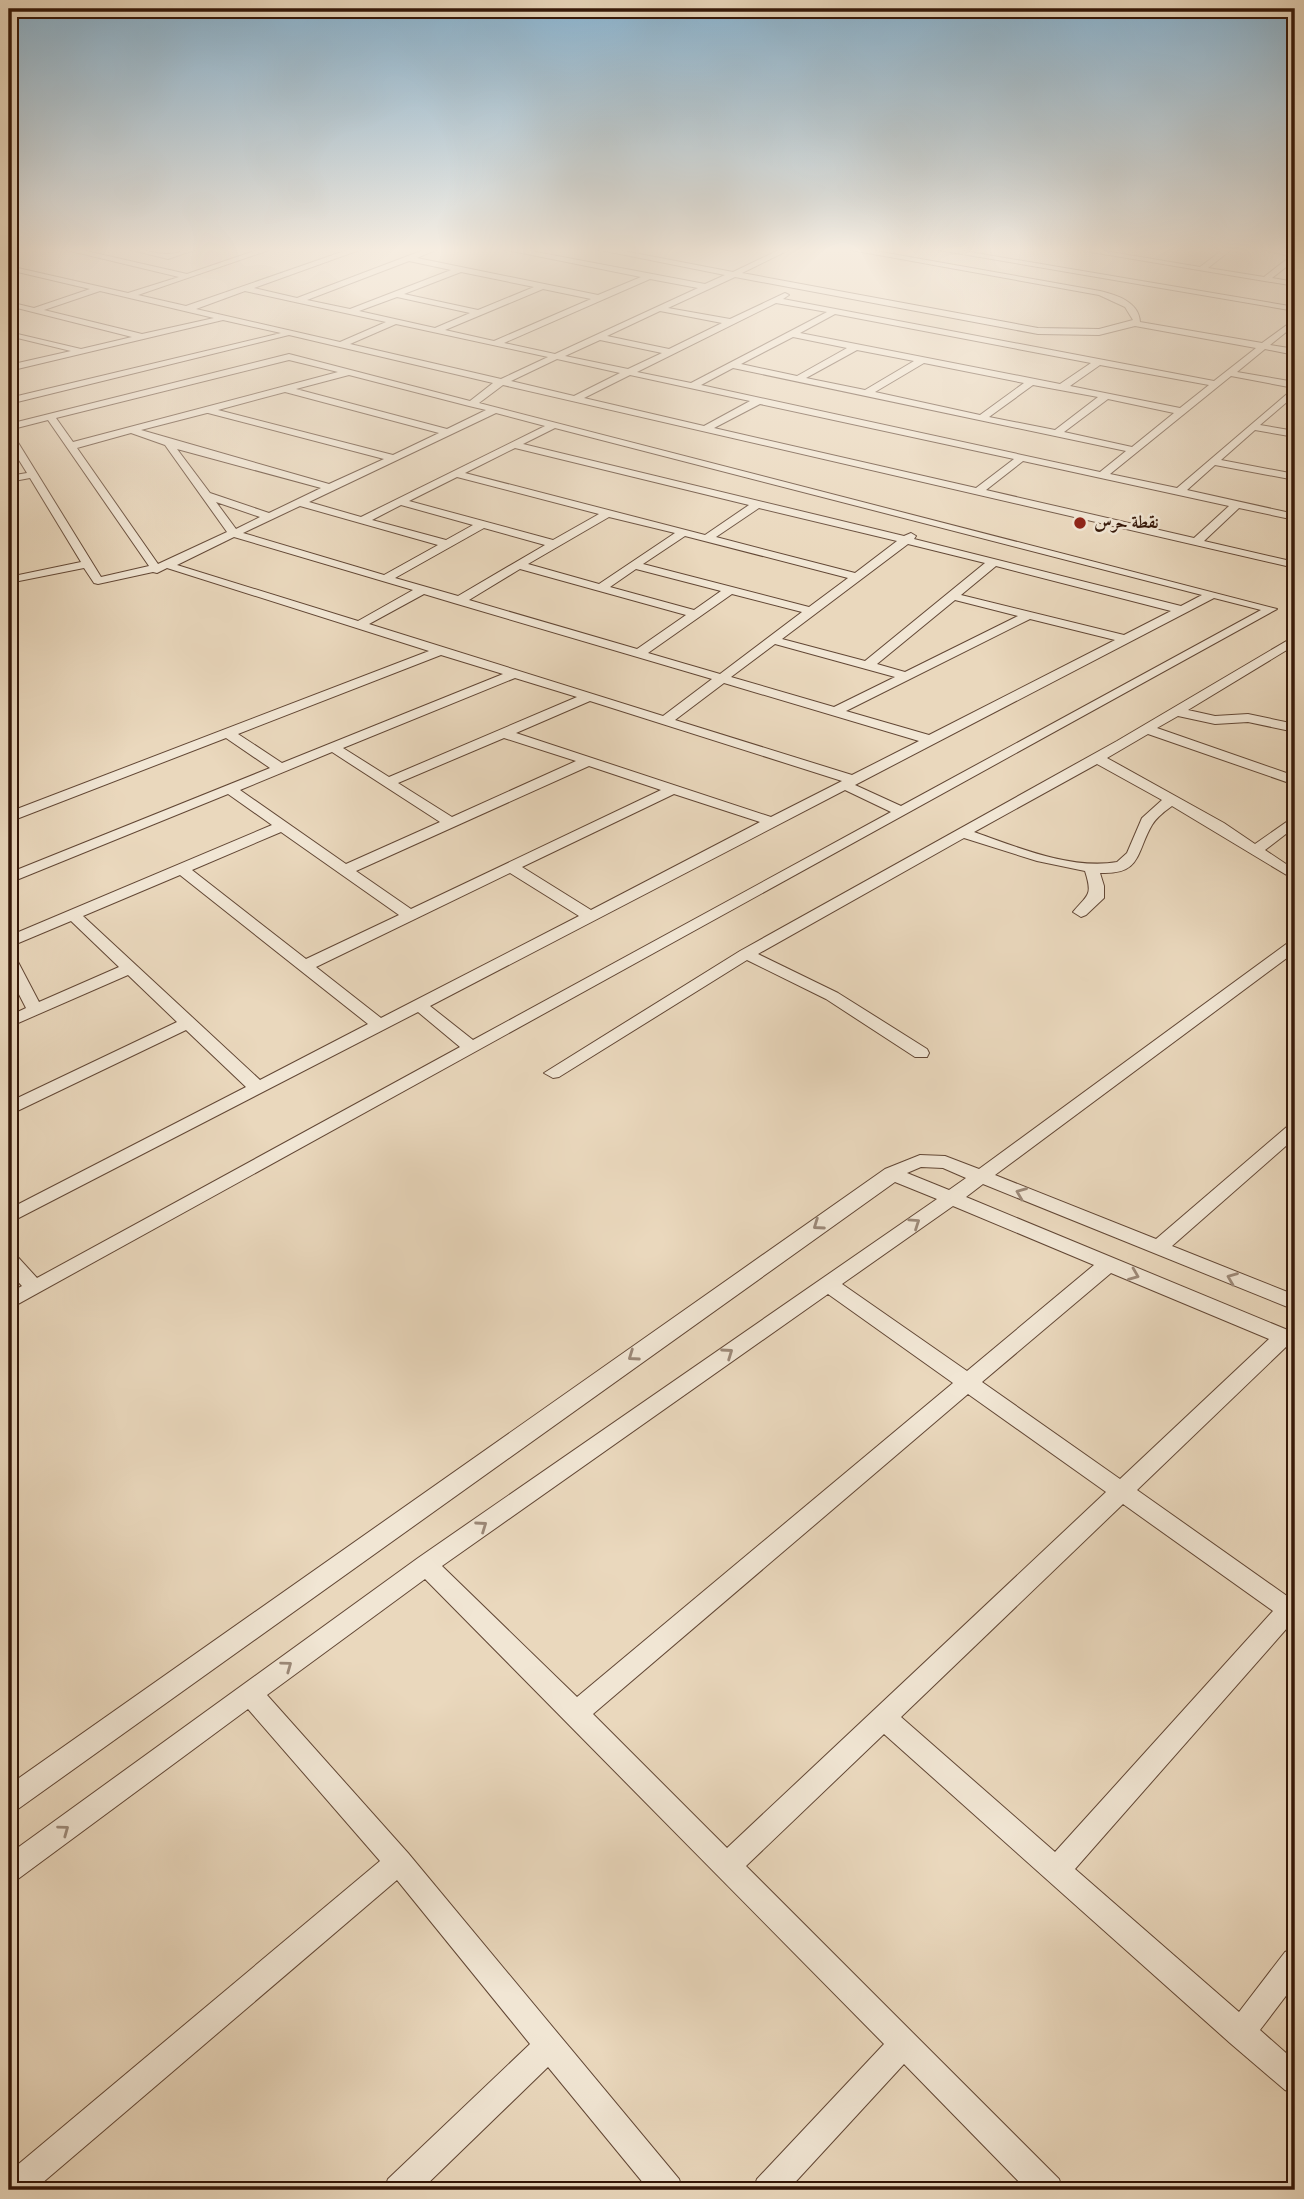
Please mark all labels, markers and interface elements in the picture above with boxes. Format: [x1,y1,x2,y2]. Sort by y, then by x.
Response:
place label: نقطة حرس [1094,512,1159,535]
marker: نقطة حرس [1072,515,1088,531]
one-way arrow [1015,1187,1027,1201]
one-way arrow [813,1216,826,1229]
one-way arrow [907,1219,920,1231]
one-way arrow [1127,1267,1140,1281]
one-way arrow [1227,1272,1239,1286]
one-way arrow [628,1348,641,1360]
one-way arrow [720,1348,733,1361]
one-way arrow [474,1522,487,1534]
one-way arrow [279,1662,292,1675]
one-way arrow [56,1825,69,1838]

